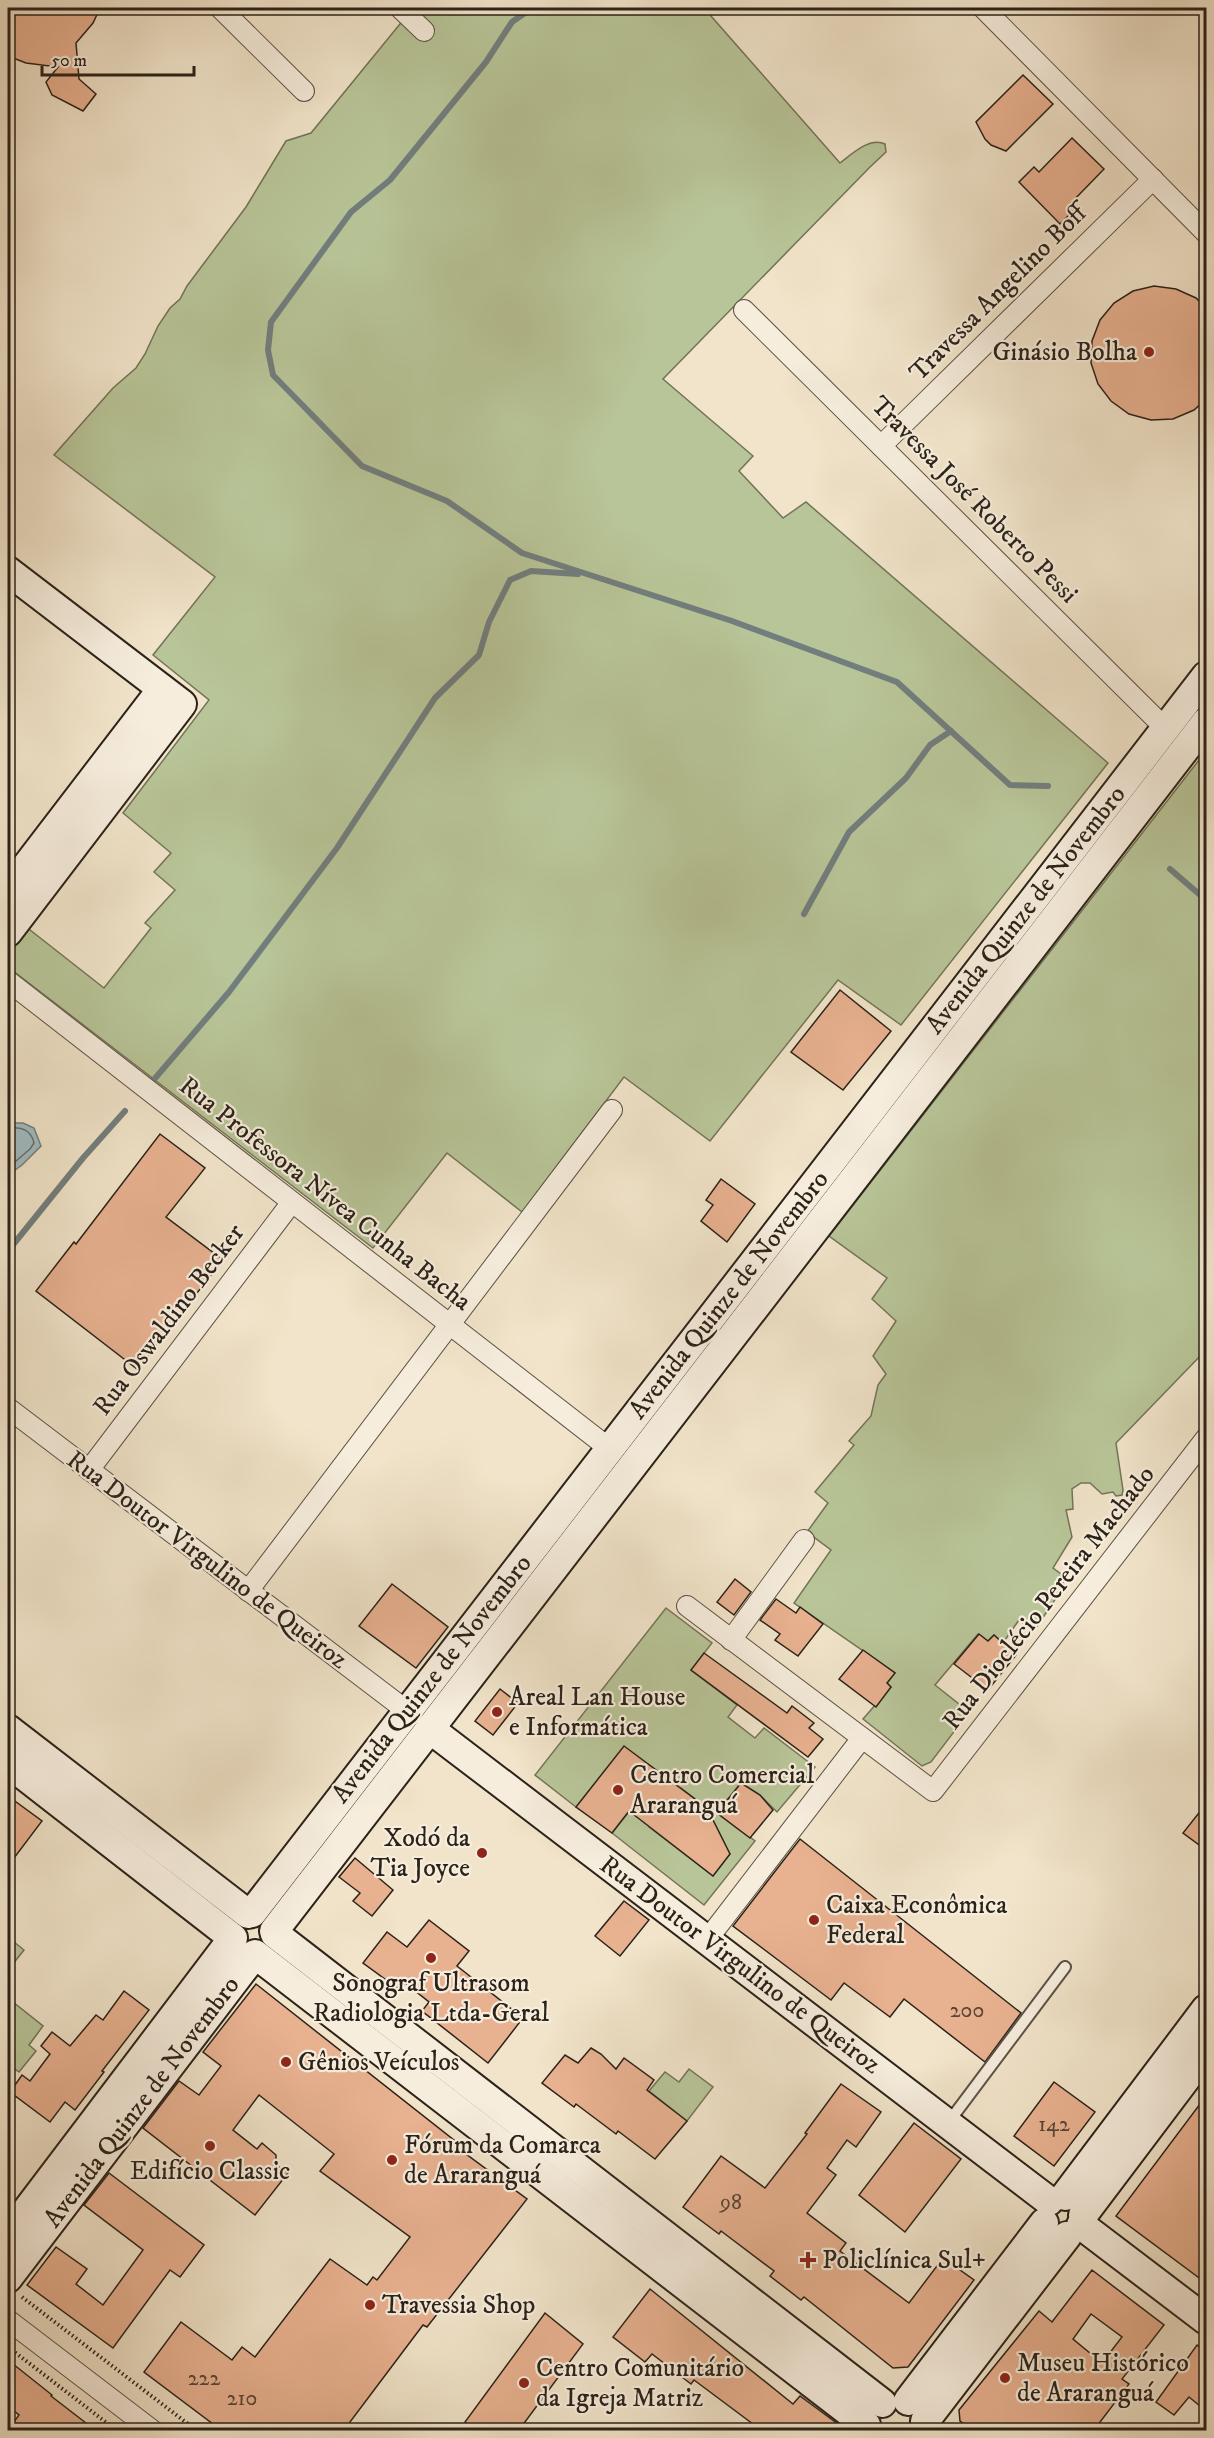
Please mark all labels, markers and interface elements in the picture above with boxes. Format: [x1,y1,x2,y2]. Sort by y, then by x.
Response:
scale bar [42,39,194,77]
text: 50 m [51,50,87,72]
street label: Travessa Angelino Boff [902,194,1097,389]
place label: Ginásio Bolha [992,336,1137,369]
marker: Ginásio Bolha [1142,345,1156,359]
street label: Travessa José Roberto Pessi [863,389,1085,611]
street label: Avenida Quinze de Novembro [919,779,1133,1041]
street label: Rua Professora Nívea Cunha Bacha [172,1070,478,1318]
street label: Avenida Quinze de Novembro [622,1164,836,1426]
street label: Rua Oswaldino Becker [86,1217,252,1423]
street label: Rua Doutor Virgulino de Queiroz [60,1443,354,1677]
street label: Rua Dioclécio Pereira Machado [936,1459,1162,1737]
street label: Avenida Quinze de Novembro [325,1548,539,1810]
place label: Areal Lan House e Informática [509,1681,685,1744]
marker: Areal Lan House e Informática [490,1705,504,1719]
place label: Centro Comercial Araranguá [630,1759,814,1822]
marker: Centro Comercial Araranguá [611,1783,625,1797]
place label: Xodó da Tia Joyce [370,1822,470,1885]
marker: Xodó da Tia Joyce [475,1846,489,1860]
street label: Rua Doutor Virgulino de Queiroz [593,1848,887,2082]
place label: Caixa Econômica Federal [826,1889,1007,1952]
marker: Caixa Econômica Federal [807,1913,821,1927]
marker: Sonograf Ultrasom Radiologia Ltda-Geral [424,1951,438,1965]
place label: Sonograf Ultrasom Radiologia Ltda-Geral [313,1967,549,2030]
street label: Avenida Quinze de Novembro [37,1970,247,2234]
house number: 200 [950,1997,984,2024]
place label: Gênios Veículos [298,2046,459,2079]
marker: Gênios Veículos [279,2055,293,2069]
house number: 142 [1038,2111,1070,2138]
place label: Fórum da Comarca de Araranguá [404,2129,601,2192]
marker: Edifício Classic [203,2139,217,2153]
marker: Fórum da Comarca de Araranguá [385,2153,399,2167]
place label: Edifício Classic [130,2155,290,2188]
house number: 98 [719,2189,742,2216]
place label: Policlínica Sul+ [822,2244,986,2277]
marker: Policlínica Sul+ [799,2251,817,2269]
place label: Travessia Shop [382,2289,535,2322]
marker: Travessia Shop [363,2298,377,2312]
place label: Museu Histórico de Araranguá [1017,2347,1189,2410]
place label: Centro Comunitário da Igreja Matriz [536,2352,744,2415]
house number: 222 [188,2365,220,2392]
marker: Museu Histórico de Araranguá [998,2371,1012,2385]
marker: Centro Comunitário da Igreja Matriz [517,2376,531,2390]
house number: 210 [227,2385,257,2412]

